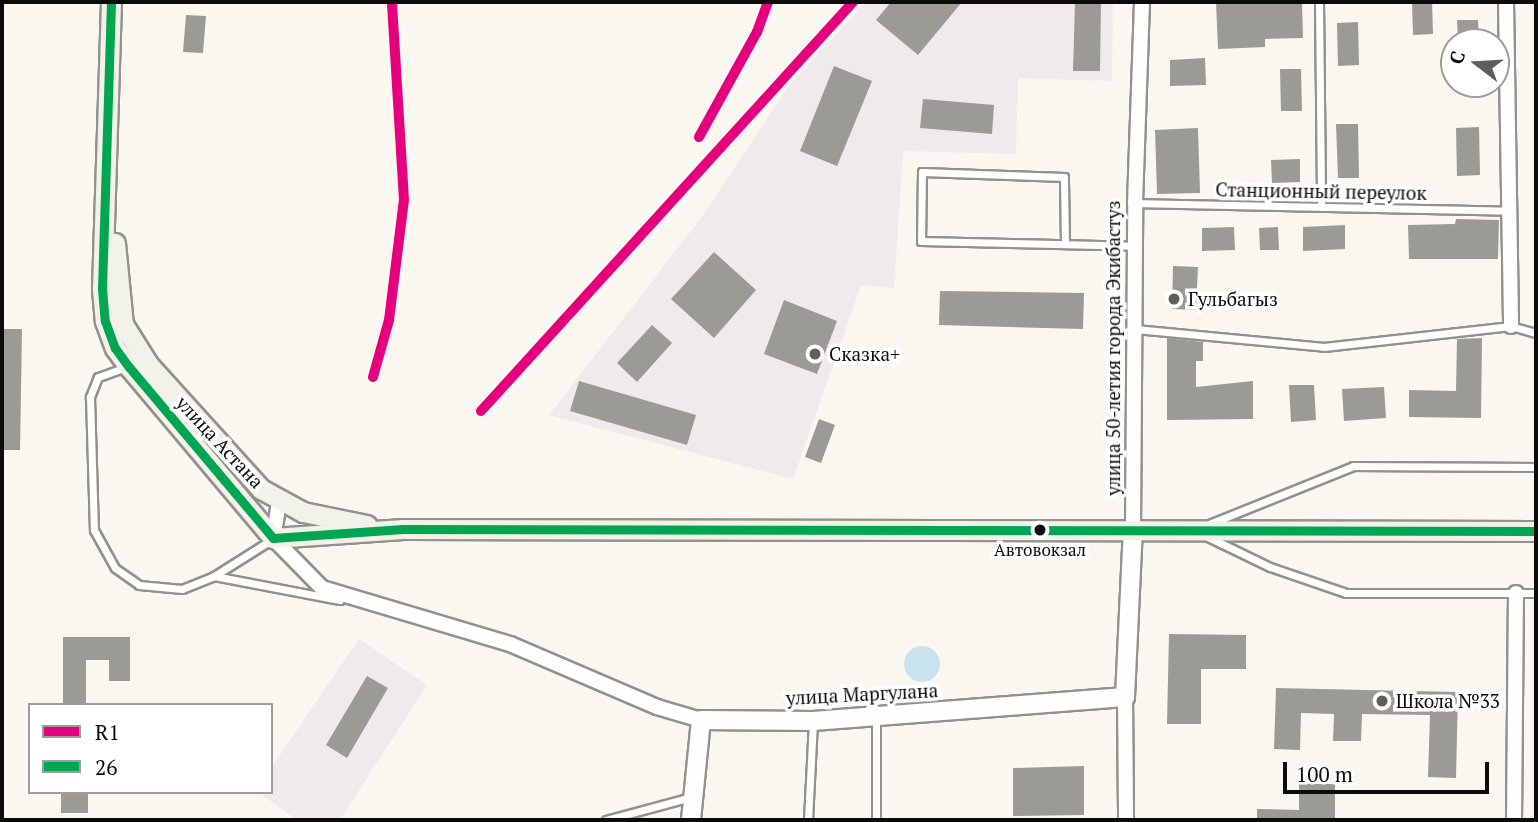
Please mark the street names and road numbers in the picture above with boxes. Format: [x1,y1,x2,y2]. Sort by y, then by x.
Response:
street label: Станционный переулок [1215,178,1427,204]
street label: улица 50-летия города Экибастуз [1102,200,1124,496]
street label: улица Астана [171,391,269,493]
street label: улица Маргулана [785,679,939,709]

